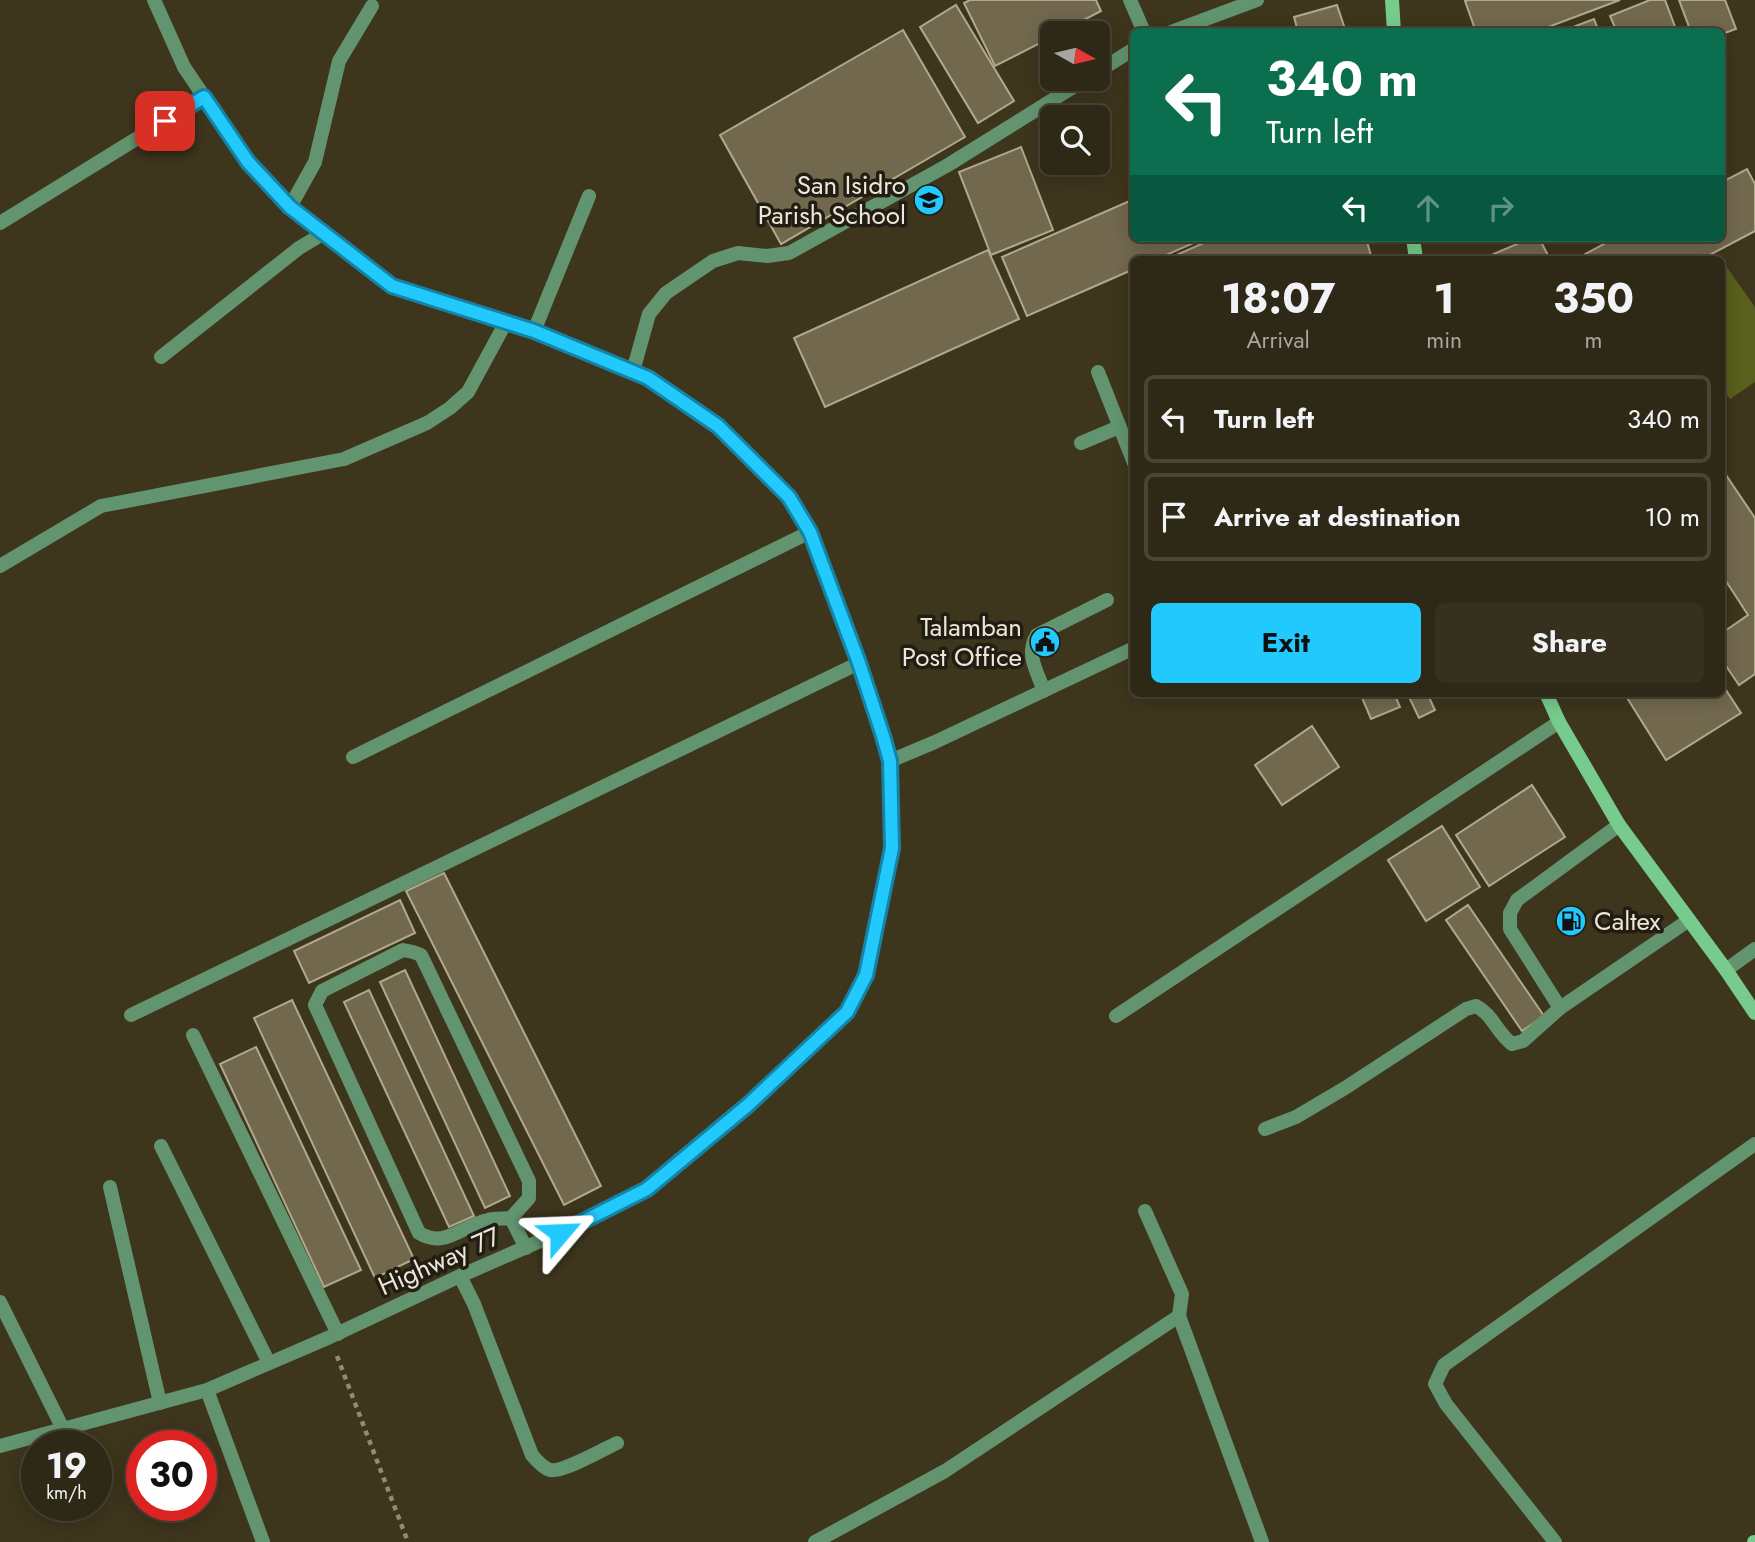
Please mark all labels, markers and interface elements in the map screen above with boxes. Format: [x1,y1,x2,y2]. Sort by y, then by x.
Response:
north arrow [1040,21,1110,91]
map controls [1040,21,1110,175]
text: 340 m [1266,44,1418,114]
icon: left [1151,56,1242,147]
pin [135,91,195,151]
icon: arrive [146,102,184,140]
button: search [1040,105,1110,175]
text: Turn left [1266,109,1373,155]
place label: San Isidro Parish School [758,166,906,234]
school or university icon: San Isidro Parish School [912,183,946,217]
icon: left [1336,189,1374,227]
icon: ahead [1409,189,1447,227]
icon: right [1482,189,1520,227]
text: 18:07 [1221,268,1335,329]
text: 1 [1433,268,1455,329]
text: 350 [1553,268,1634,329]
text: Arrival [1246,323,1310,357]
text: min [1426,323,1462,357]
text: m [1585,323,1603,357]
icon: left [1155,400,1193,438]
text: Turn left [1214,400,1314,438]
text: 340 m [1627,400,1700,438]
icon: arrive [1155,498,1193,536]
text: Arrive at destination [1214,498,1461,536]
text: 10 m [1645,498,1700,536]
button: Exit [1151,603,1421,683]
button: Share [1435,603,1704,683]
place label: Talamban Post Office [902,608,1022,676]
public building icon: Talamban Post Office [1028,625,1062,659]
place label: Caltex [1594,902,1661,940]
fuel station icon: Caltex [1554,904,1588,938]
position arrow [523,1196,597,1270]
street label: Highway 77 [372,1217,507,1305]
speed limit sign: 30 [126,1430,217,1521]
text: 19 [46,1441,87,1491]
text: km/h [46,1480,87,1506]

